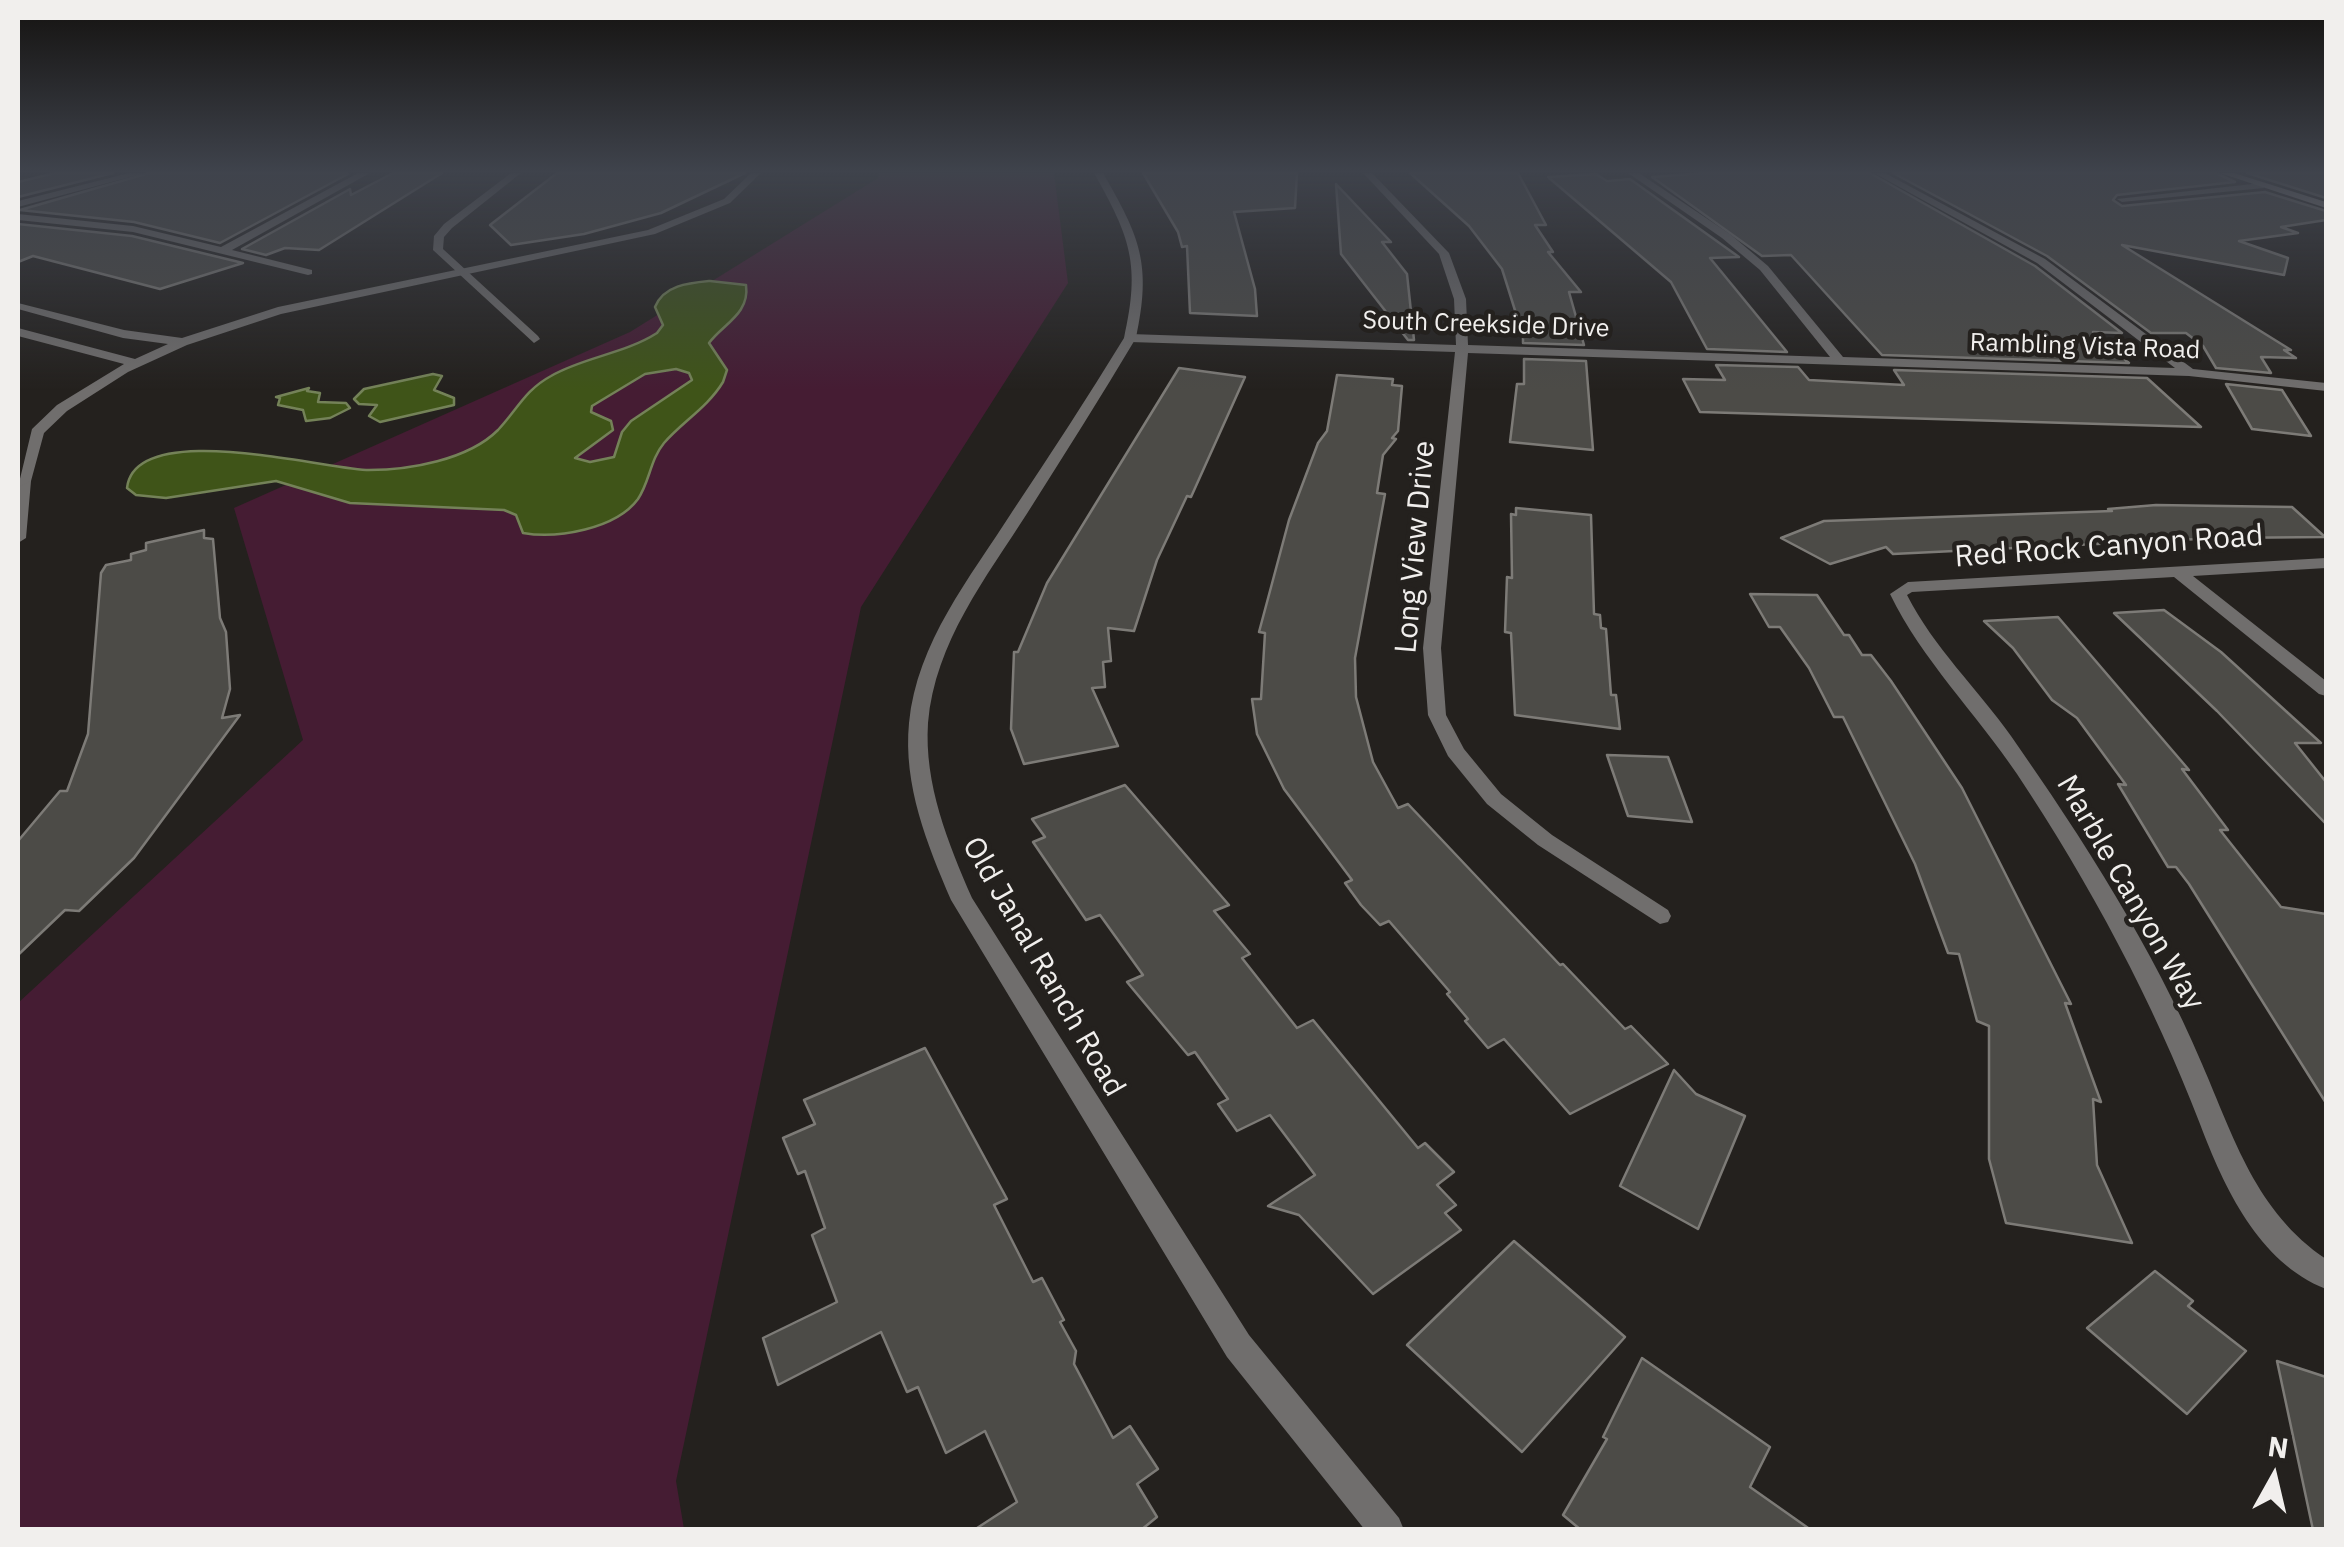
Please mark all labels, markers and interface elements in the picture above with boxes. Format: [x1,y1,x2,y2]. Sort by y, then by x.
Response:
street label: South Creekside Drive [1362,306,1610,344]
street label: Rambling Vista Road [1969,328,2201,366]
street label: Long View Drive [1389,439,1443,655]
street label: Red Rock Canyon Road [1953,518,2265,576]
street label: Marble Canyon Way [2048,769,2212,1017]
street label: Old Janal Ranch Road [954,831,1132,1103]
north arrow [2224,1427,2324,1527]
text: N [2266,1427,2291,1467]

